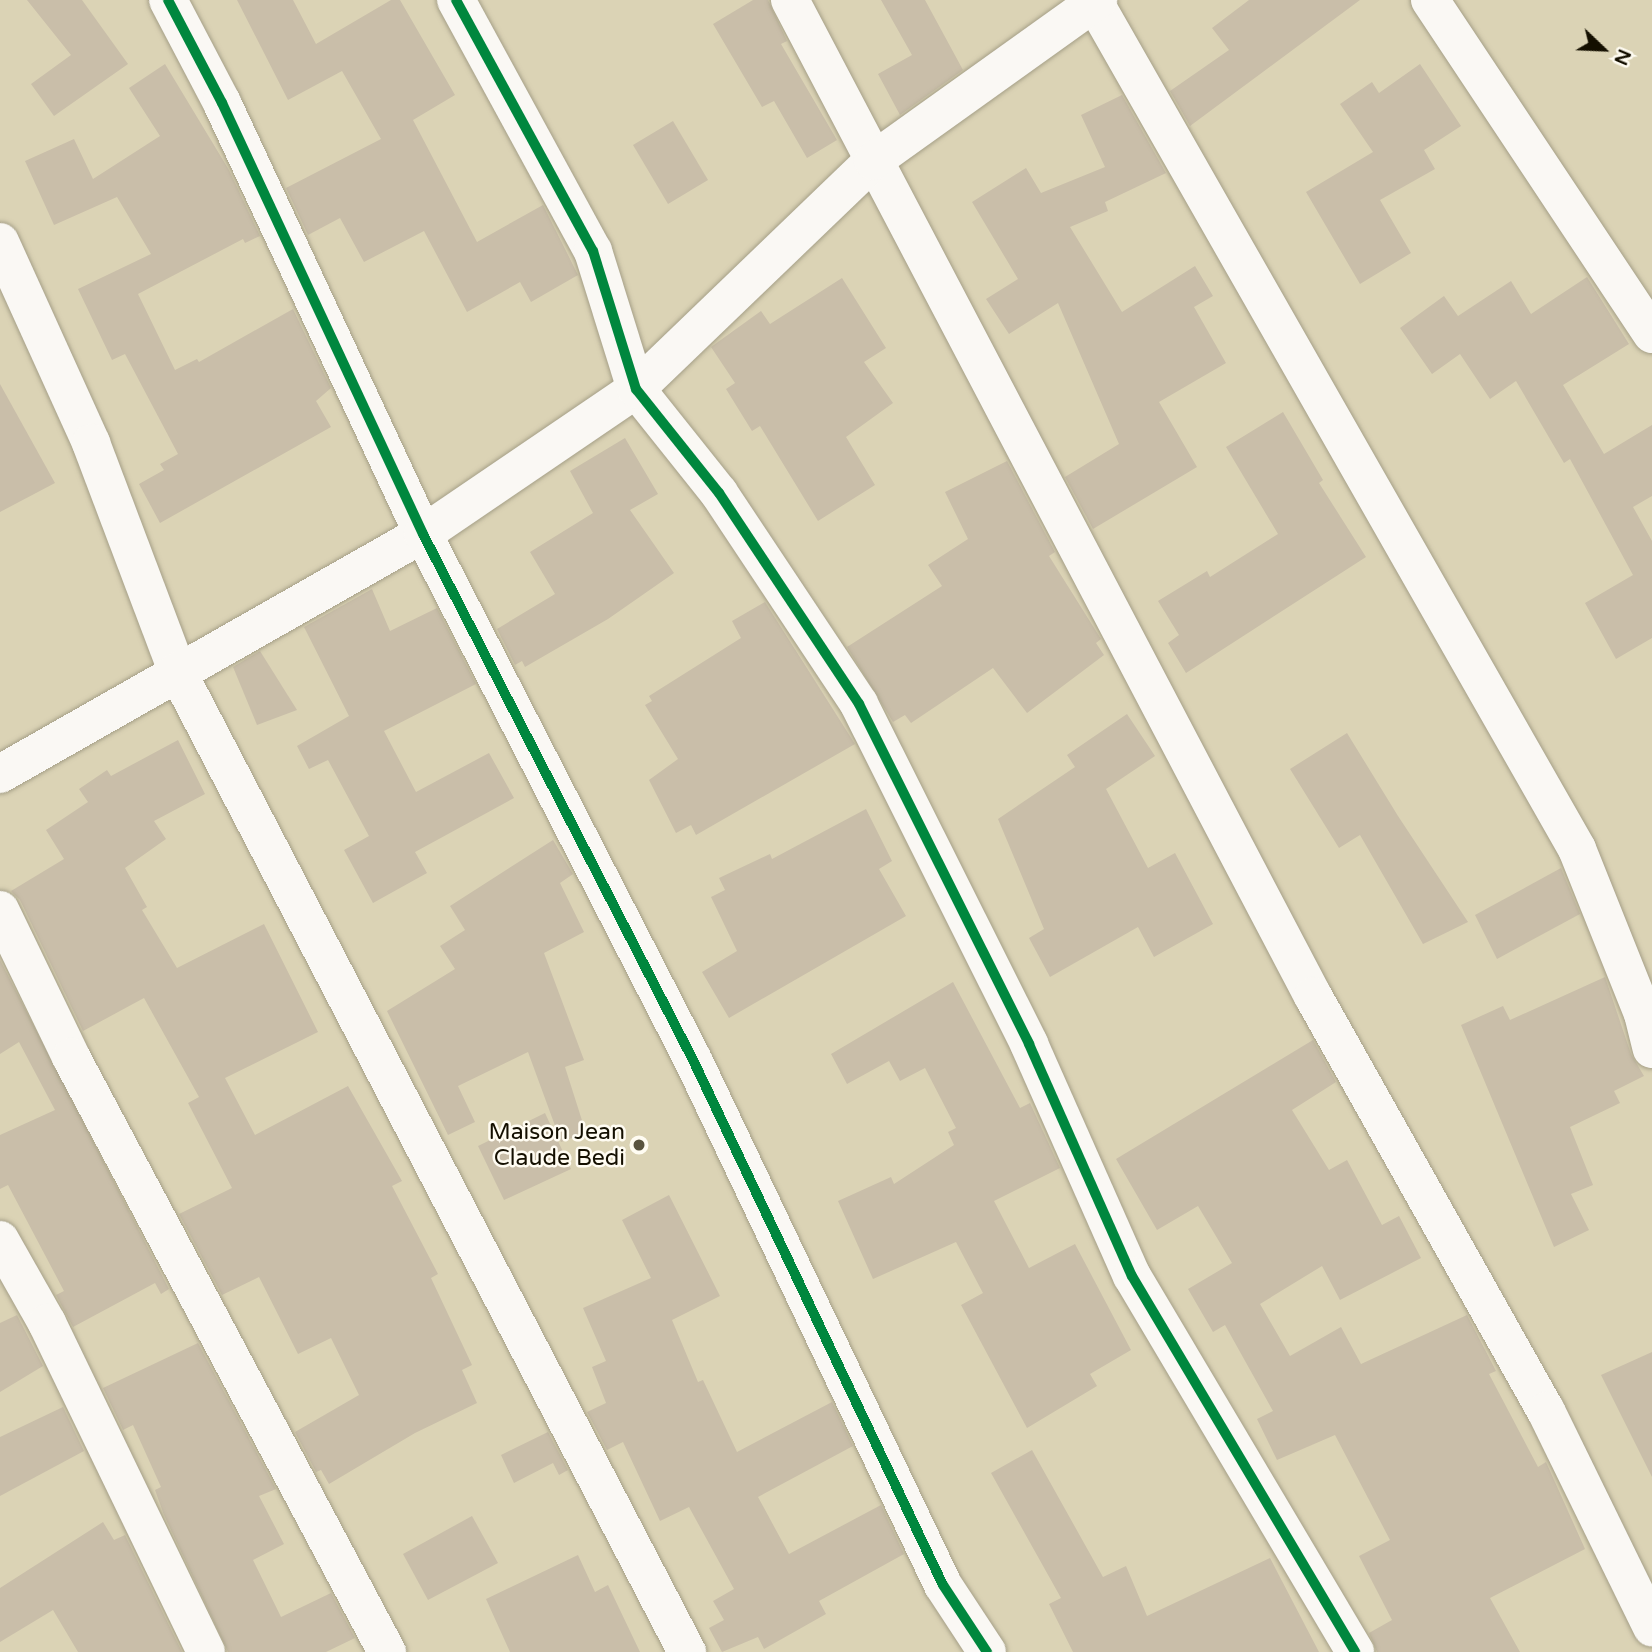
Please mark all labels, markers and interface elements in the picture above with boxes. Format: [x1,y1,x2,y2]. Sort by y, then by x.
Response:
north arrow [1568,14,1638,84]
text: N [1609,46,1635,69]
place label: Maison Jean Claude Bedi [488,1118,625,1172]
marker: Maison Jean Claude Bedi [631,1137,647,1153]

